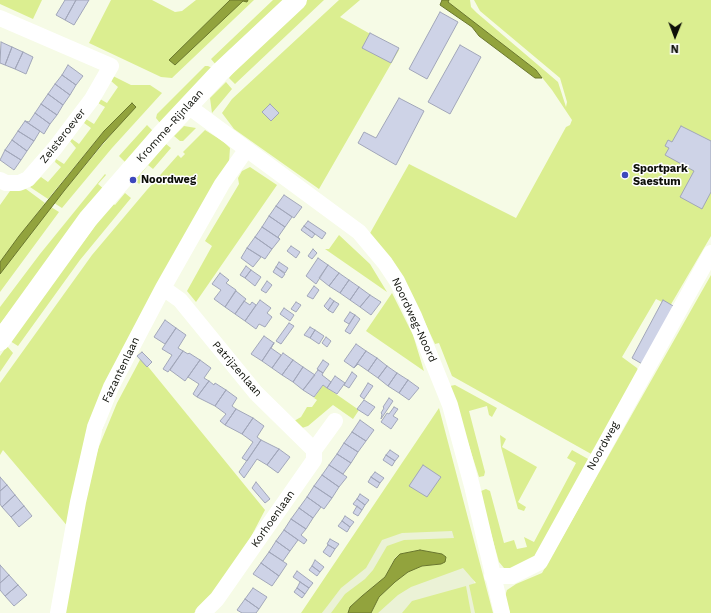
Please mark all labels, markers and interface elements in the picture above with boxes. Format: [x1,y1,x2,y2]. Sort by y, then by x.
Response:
north arrow [655,16,695,56]
text: N [671,42,679,55]
street label: Kromme-Rijnlaan [134,87,206,165]
street label: Zeisteroever [37,106,89,166]
place label: Sportpark Saestum [633,162,688,188]
marker: Sportpark Saestum [620,170,630,180]
place label: Noordweg [141,173,196,187]
marker: Noordweg [128,175,138,185]
street label: Noordweg-Noord [389,276,439,364]
street label: Fazantenlaan [99,335,143,405]
street label: Patrijzenlaan [209,339,265,399]
street label: Noordweg [584,419,622,473]
street label: Korhoenlaan [248,488,298,550]

